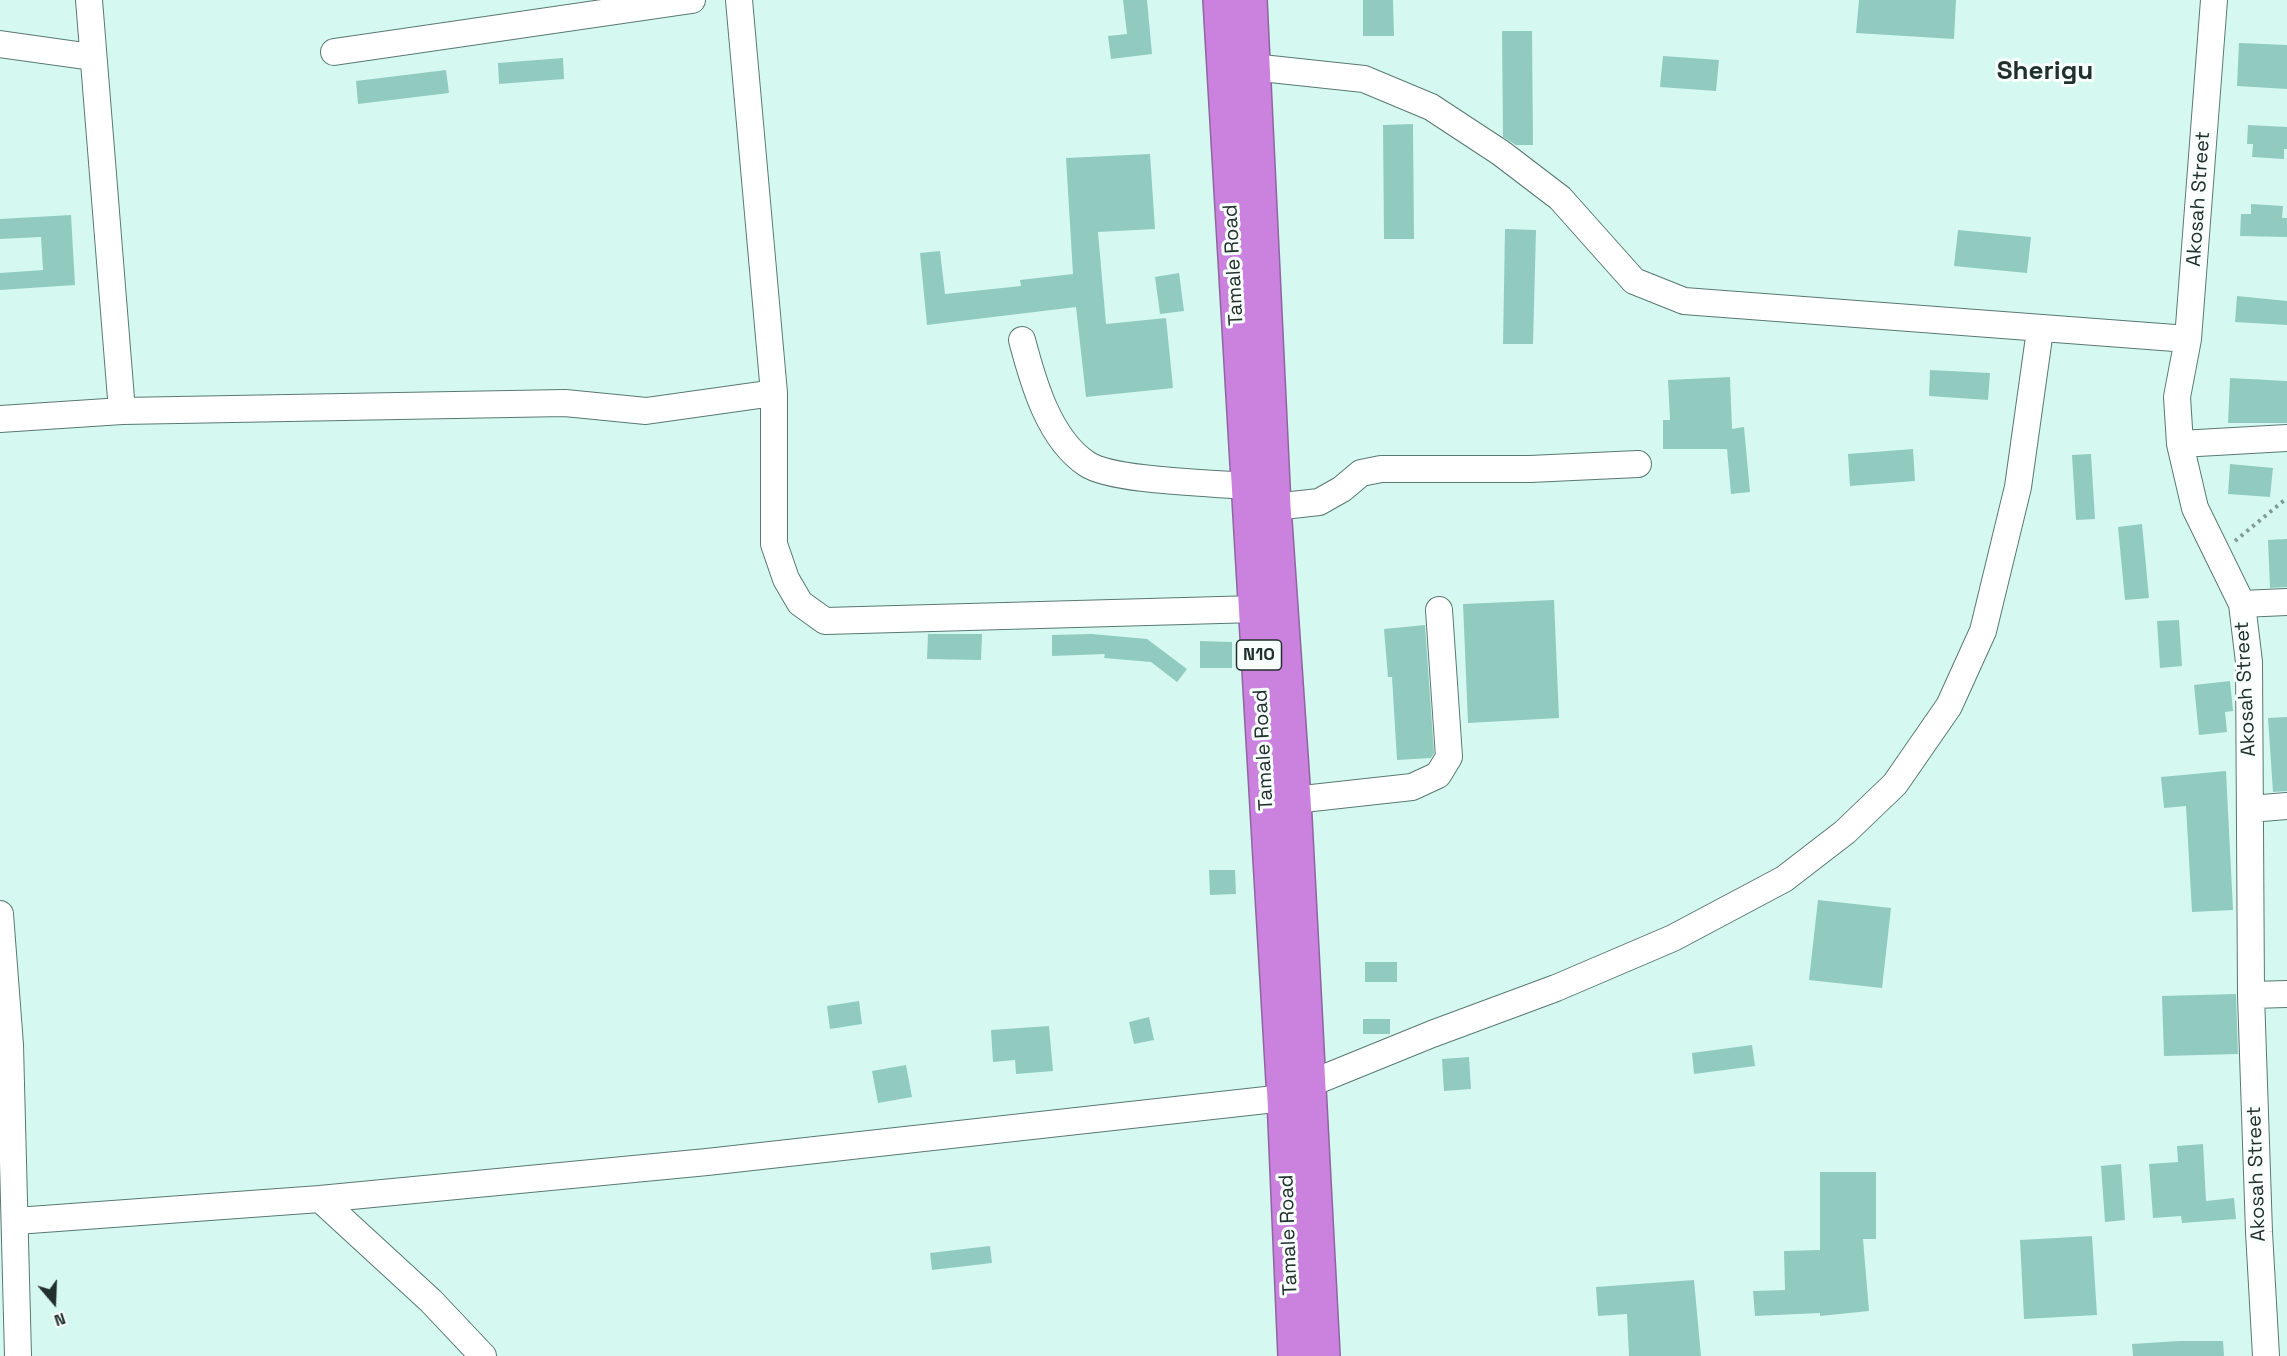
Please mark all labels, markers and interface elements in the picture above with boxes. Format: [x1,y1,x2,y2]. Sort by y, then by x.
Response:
district label: Sherigu [1997,56,2093,88]
street label: Akosah Street [2182,130,2216,268]
street label: Tamale Road [1219,204,1249,326]
street label: Akosah Street [2230,621,2262,757]
road number: N10 [1236,640,1282,670]
street label: Tamale Road [1249,689,1279,811]
street label: Akosah Street [2243,1106,2271,1242]
street label: Tamale Road [1275,1174,1303,1296]
north arrow [24,1272,84,1332]
text: N [52,1308,69,1331]

